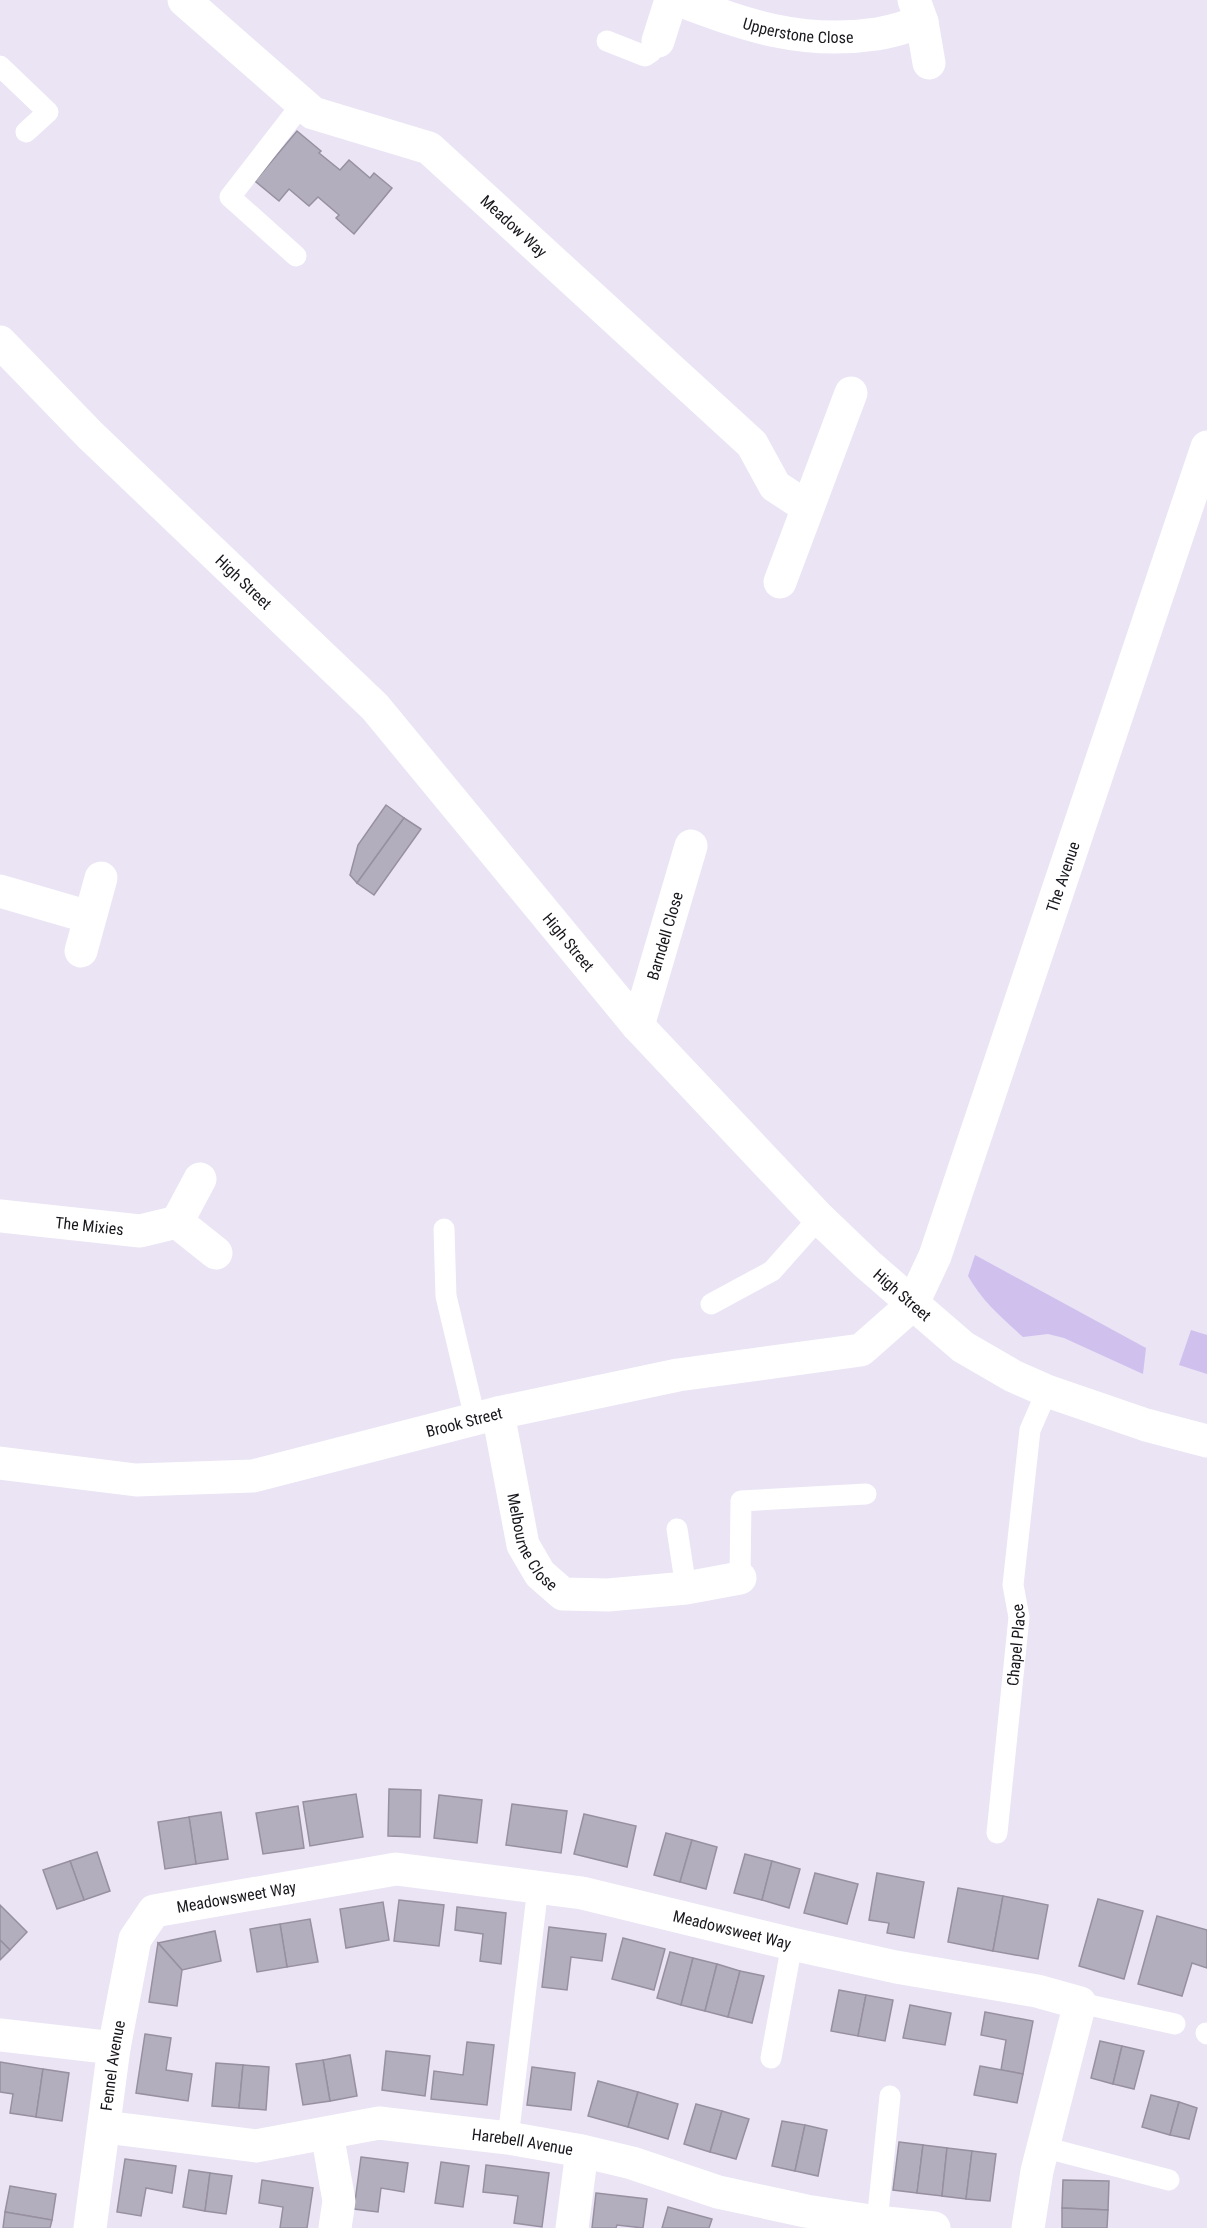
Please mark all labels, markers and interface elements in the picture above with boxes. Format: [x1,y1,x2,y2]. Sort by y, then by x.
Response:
street label: Upperstone Close [741,13,854,47]
street label: Meadow Way [477,191,551,261]
street label: High Street [212,551,276,613]
street label: The Avenue [1042,839,1083,915]
street label: Barndell Close [643,889,687,982]
street label: High Street [539,909,599,975]
street label: The Mixies [54,1212,125,1239]
street label: High Street [870,1264,935,1325]
street label: Brook Street [424,1403,504,1441]
street label: Melbourne Close [504,1492,561,1594]
street label: Chapel Place [1003,1602,1029,1687]
street label: Meadowsweet Way [175,1877,298,1916]
street label: Meadowsweet Way [671,1906,793,1953]
street label: Fennel Avenue [96,2019,129,2112]
street label: Harebell Avenue [471,2124,575,2159]

